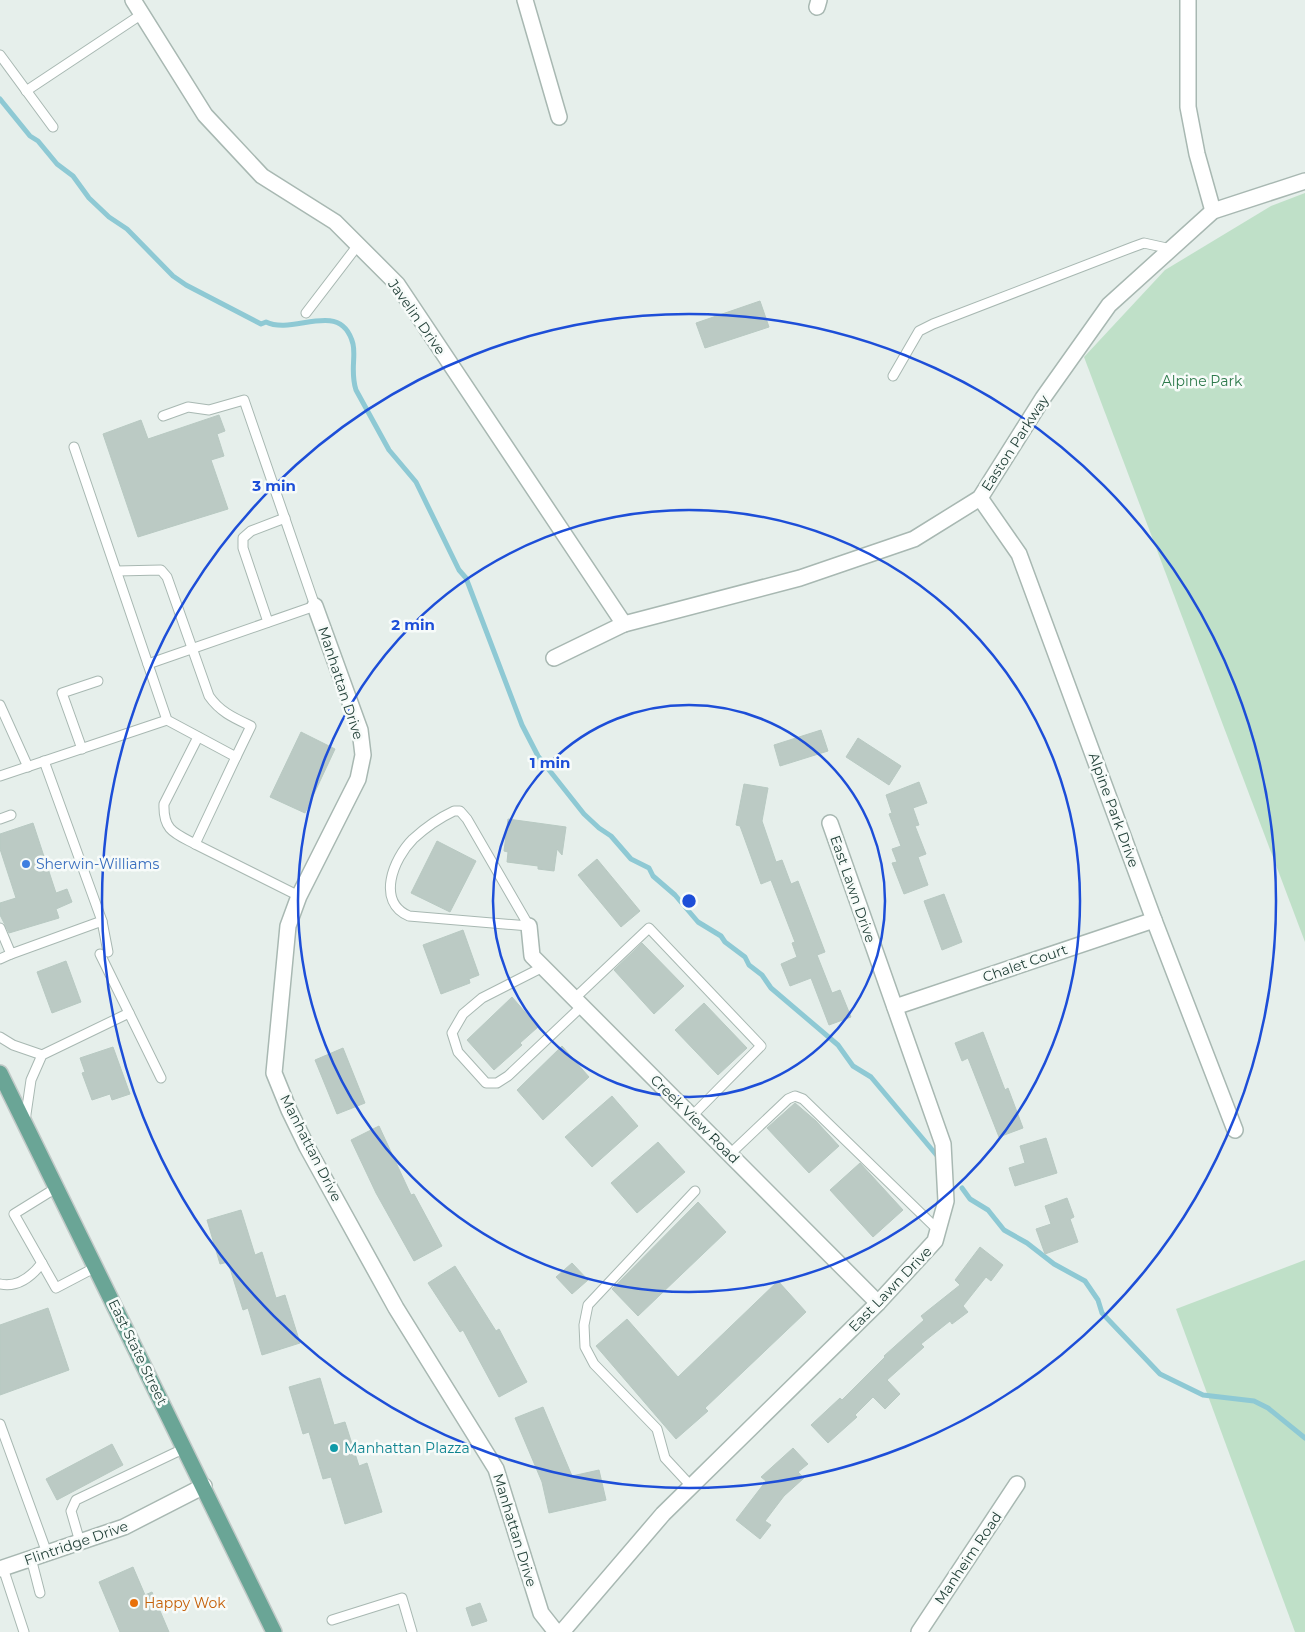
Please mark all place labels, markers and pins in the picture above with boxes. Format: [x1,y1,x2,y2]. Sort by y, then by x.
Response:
place label: Sherwin-Williams [36,855,159,873]
marker: Sherwin-Williams [20,858,32,870]
centre of rings [680,892,698,910]
place label: Manhattan Plazza [344,1439,470,1457]
marker: Manhattan Plazza [328,1442,340,1454]
place label: Happy Wok [144,1594,226,1612]
marker: Happy Wok [128,1597,140,1609]

